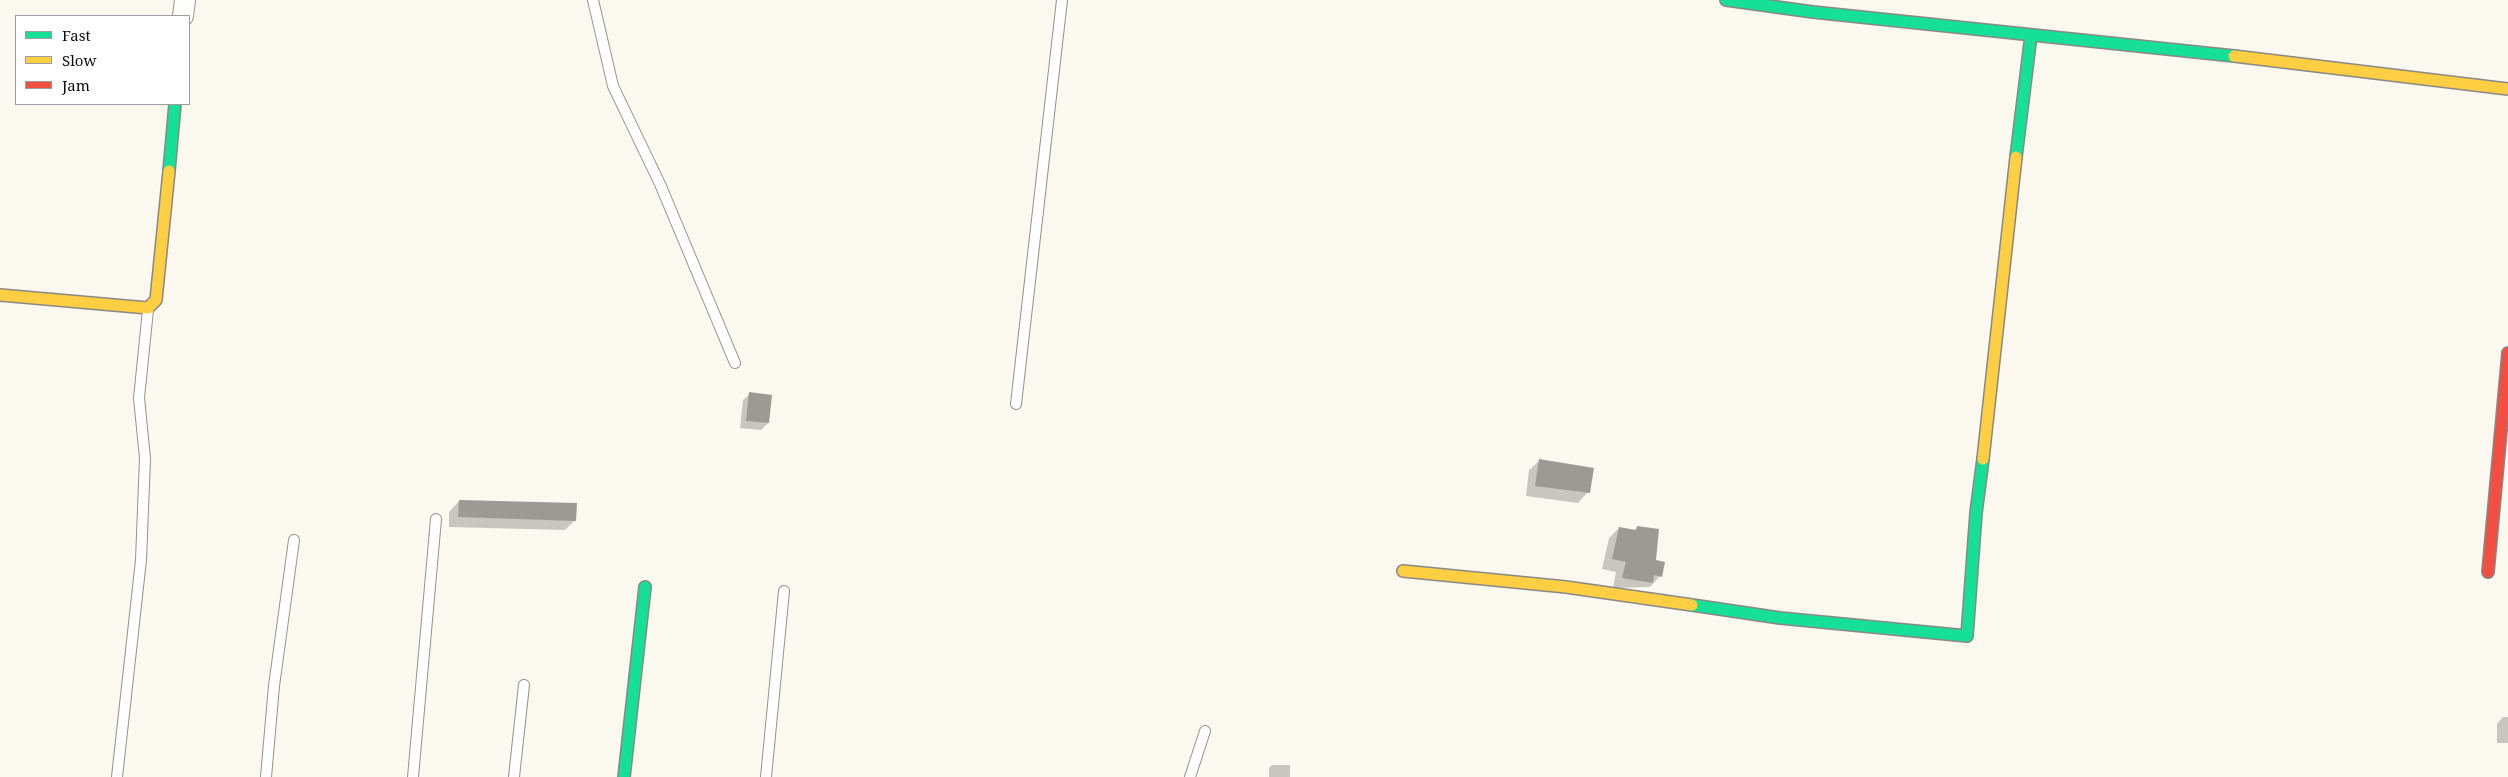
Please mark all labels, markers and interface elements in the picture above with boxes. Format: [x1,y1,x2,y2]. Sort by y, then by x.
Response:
legend [15,15,190,105]
text: Fast [62,25,91,45]
text: Slow [62,50,96,70]
text: Jam [62,75,90,95]

